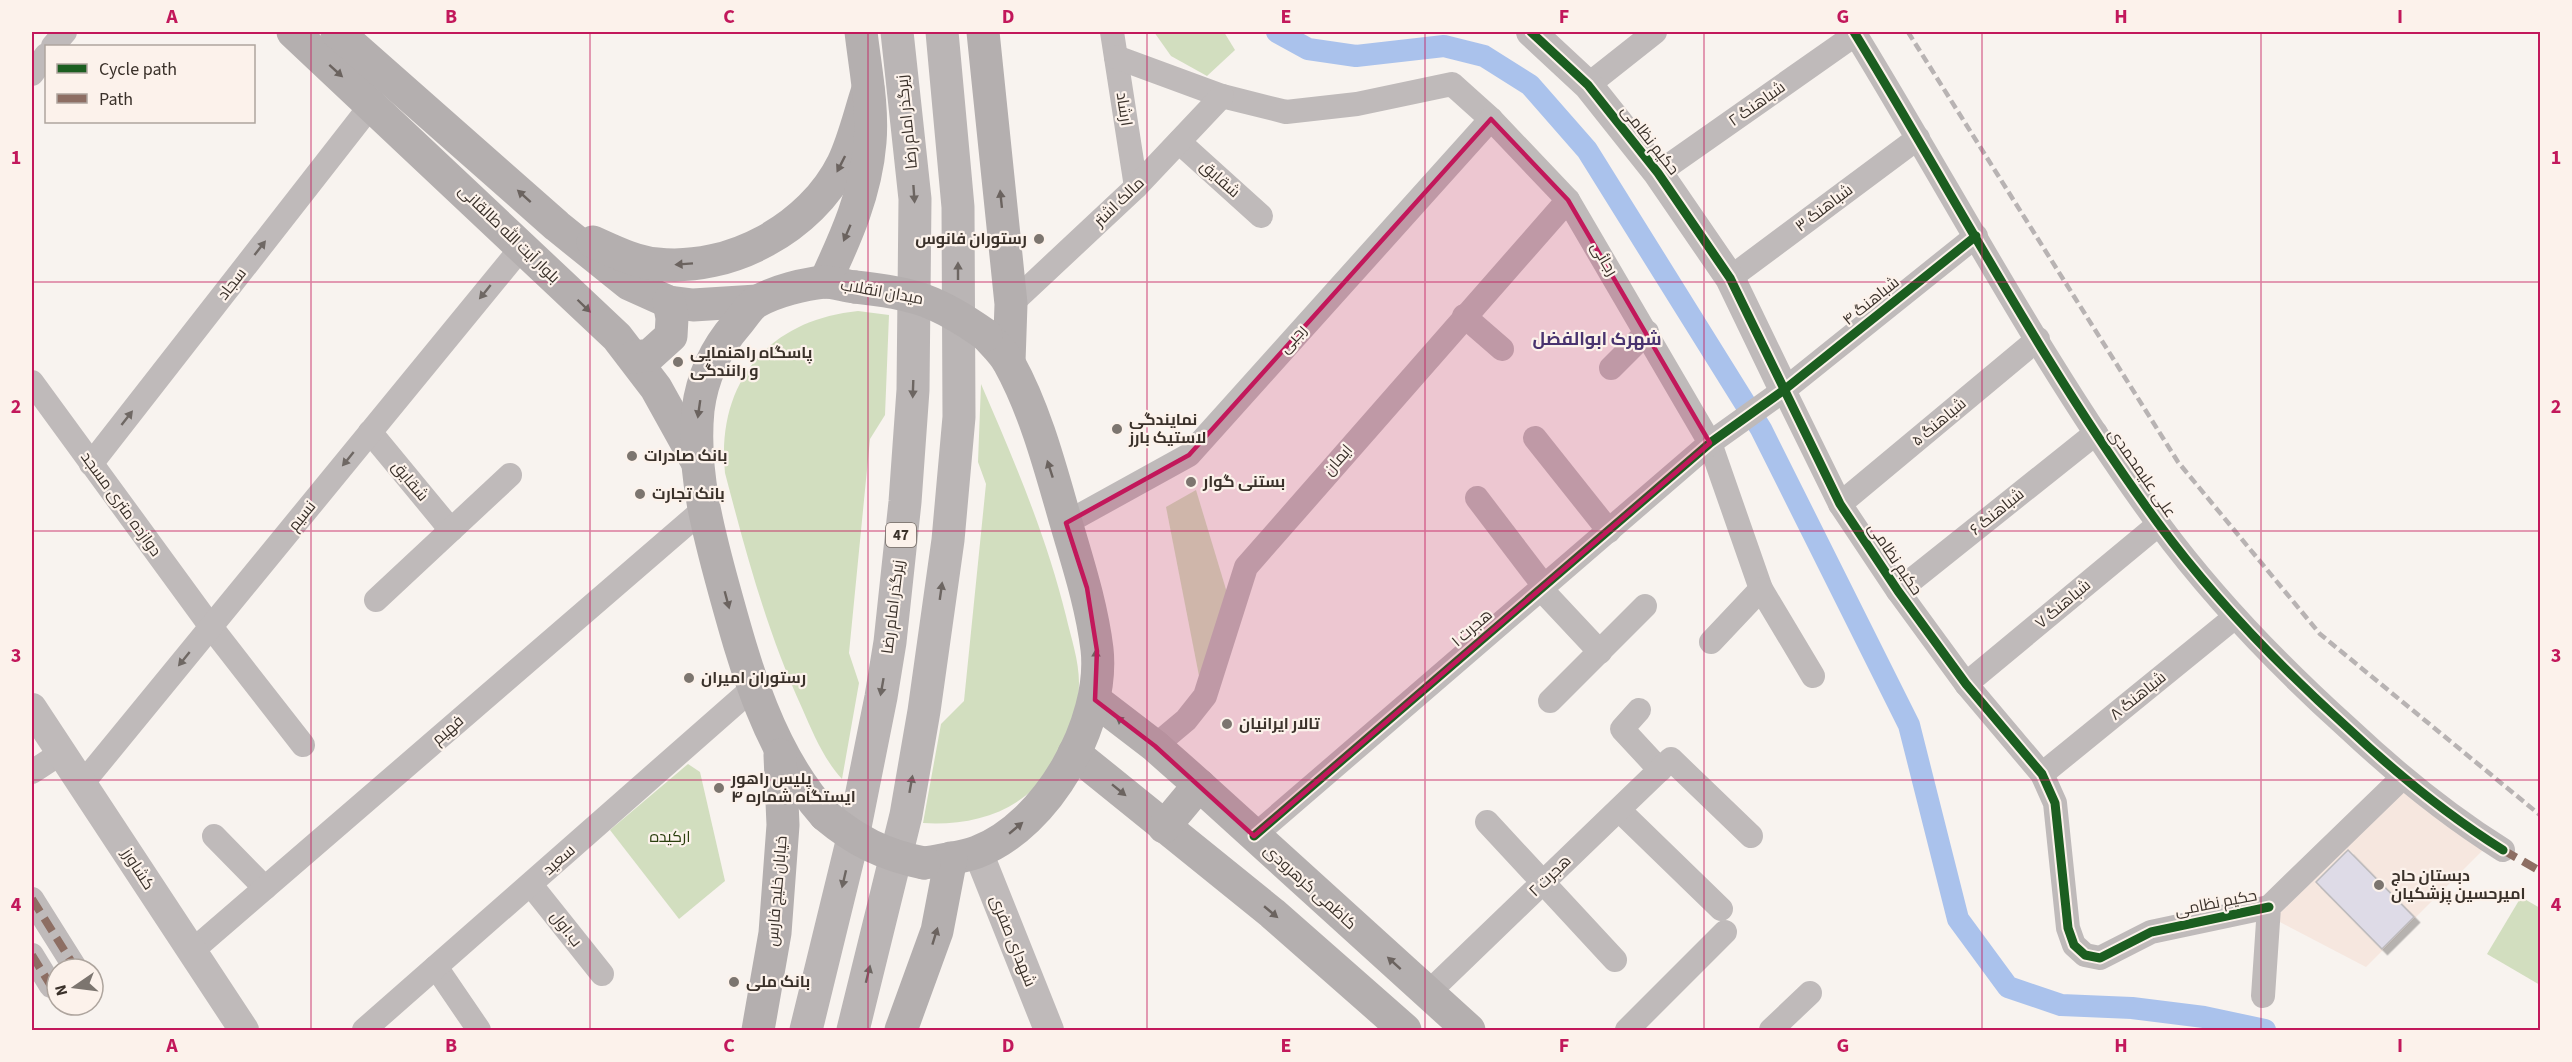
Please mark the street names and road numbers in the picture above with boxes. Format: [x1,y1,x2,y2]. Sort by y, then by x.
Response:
street label: زیرگذر امام رضا [891,74,923,170]
street label: شباهنگ ۲ [1724,76,1790,132]
street label: ارشاد [1110,90,1138,128]
street label: حکیم نظامی [1616,100,1684,180]
street label: شقایق [1195,155,1245,203]
street label: مالک اشتر [1088,172,1149,232]
street label: شباهنگ ۳ [1791,179,1857,237]
street label: بلوار آیت الله طالقانی [453,180,565,288]
street label: رجائی [1585,238,1623,280]
street label: سجاد [212,263,252,305]
street label: شباهنگ ۴ [1838,271,1904,331]
street label: میدان انقلاب [839,274,925,310]
street label: رجبی [1274,320,1312,358]
street label: شباهنگ ۵ [1907,393,1971,451]
street label: علی علیمحمدی [2103,424,2181,522]
street label: ایمان [1318,440,1358,480]
street label: دوازده متری مسجد [75,447,167,561]
street label: شقایق [387,456,433,506]
street label: شباهنگ ۶ [1965,483,2029,541]
street label: نسیم [283,496,321,536]
street label: حکیم نظامی [1863,518,1927,600]
road number: 47 [886,523,916,547]
street label: زیرگذر امام رضا [876,559,910,655]
street label: شباهنگ ۷ [2031,574,2095,634]
street label: هجرت ۱ [1447,604,1497,652]
street label: شباهنگ ۸ [2105,667,2171,725]
street label: فهیم [427,710,469,750]
street label: خیابان خلیج فارس [761,835,793,947]
street label: کاظمی کرهرودی [1259,839,1361,935]
street label: سعید [538,840,580,880]
street label: کشاورز [116,843,160,894]
street label: هجرت ۲ [1524,850,1576,902]
street label: حکیم نظامی [2173,884,2259,922]
street label: شهدای صفری [985,892,1041,990]
street label: ب.اول [545,906,587,952]

